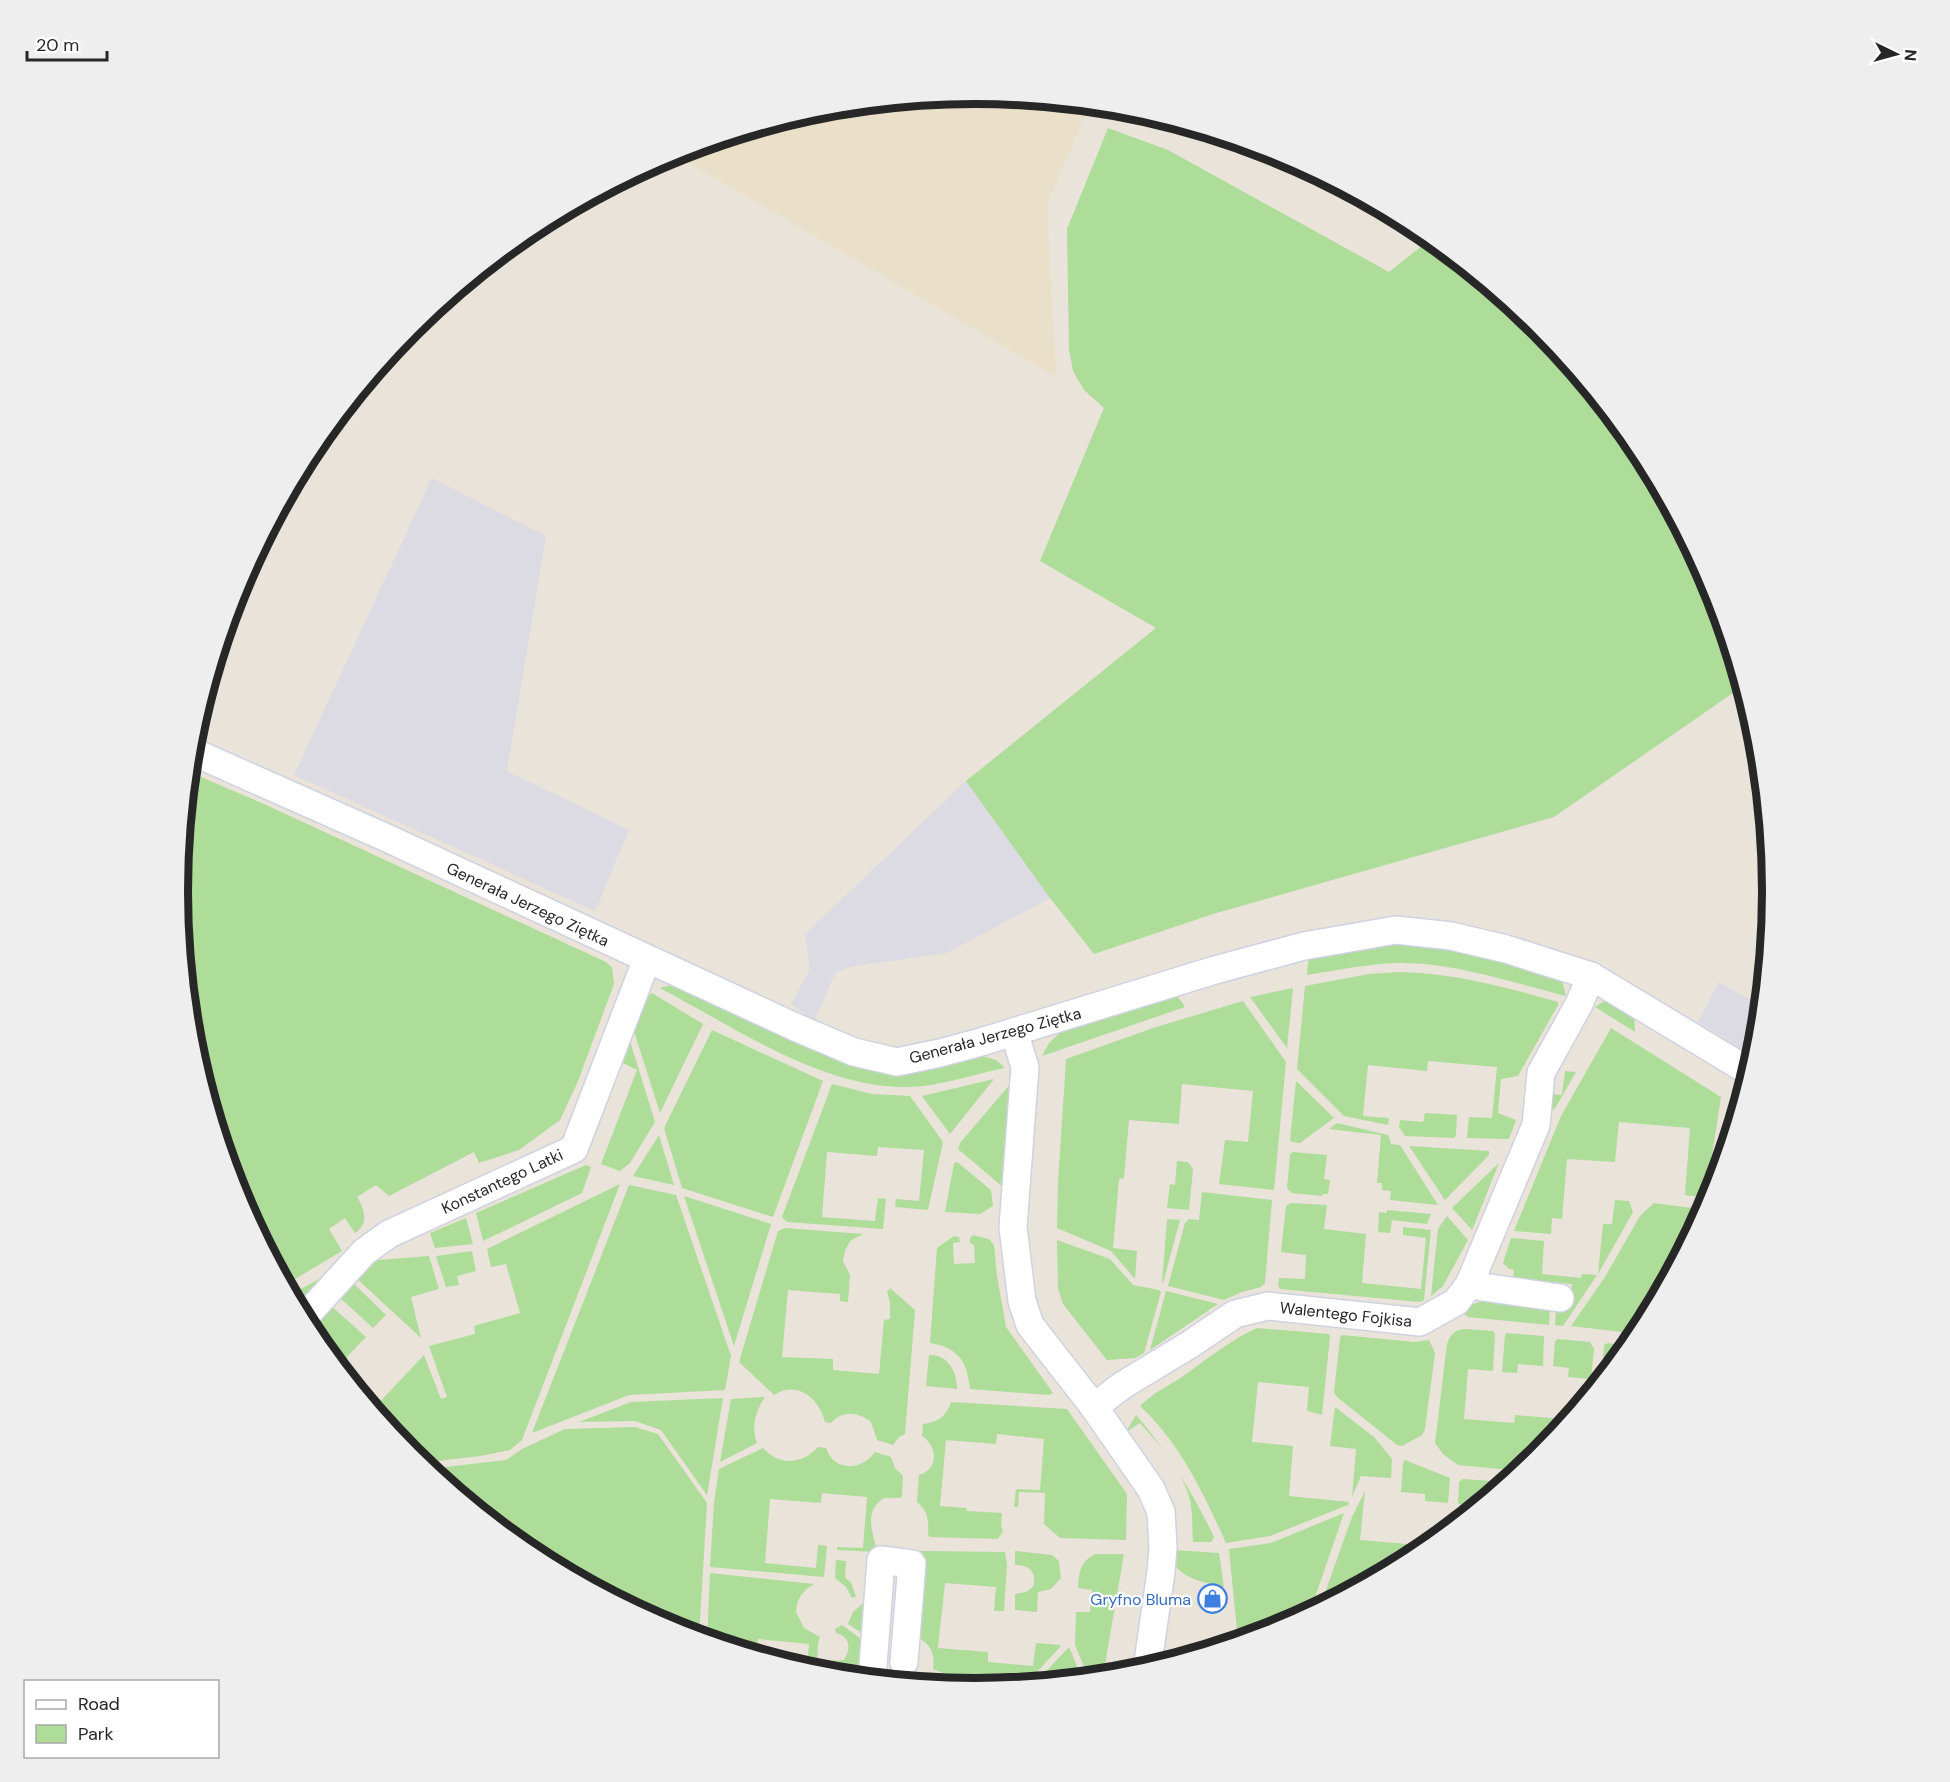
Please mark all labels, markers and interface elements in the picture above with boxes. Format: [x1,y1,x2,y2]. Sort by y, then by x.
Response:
scale bar [27,24,106,62]
north arrow [1866,24,1926,84]
text: 20 m [36,33,79,57]
text: N [1899,49,1921,62]
street label: Generała Jerzego Ziętka [443,858,612,951]
street label: Generała Jerzego Ziętka [907,1002,1083,1069]
street label: Konstantego Latki [438,1144,566,1219]
street label: Walentego Fojkisa [1279,1297,1413,1332]
shop icon: Gryfno Bluma [1196,1583,1228,1615]
place label: Gryfno Bluma [1090,1589,1191,1610]
legend [24,1680,219,1758]
text: Road [78,1692,120,1716]
text: Park [78,1722,114,1746]

